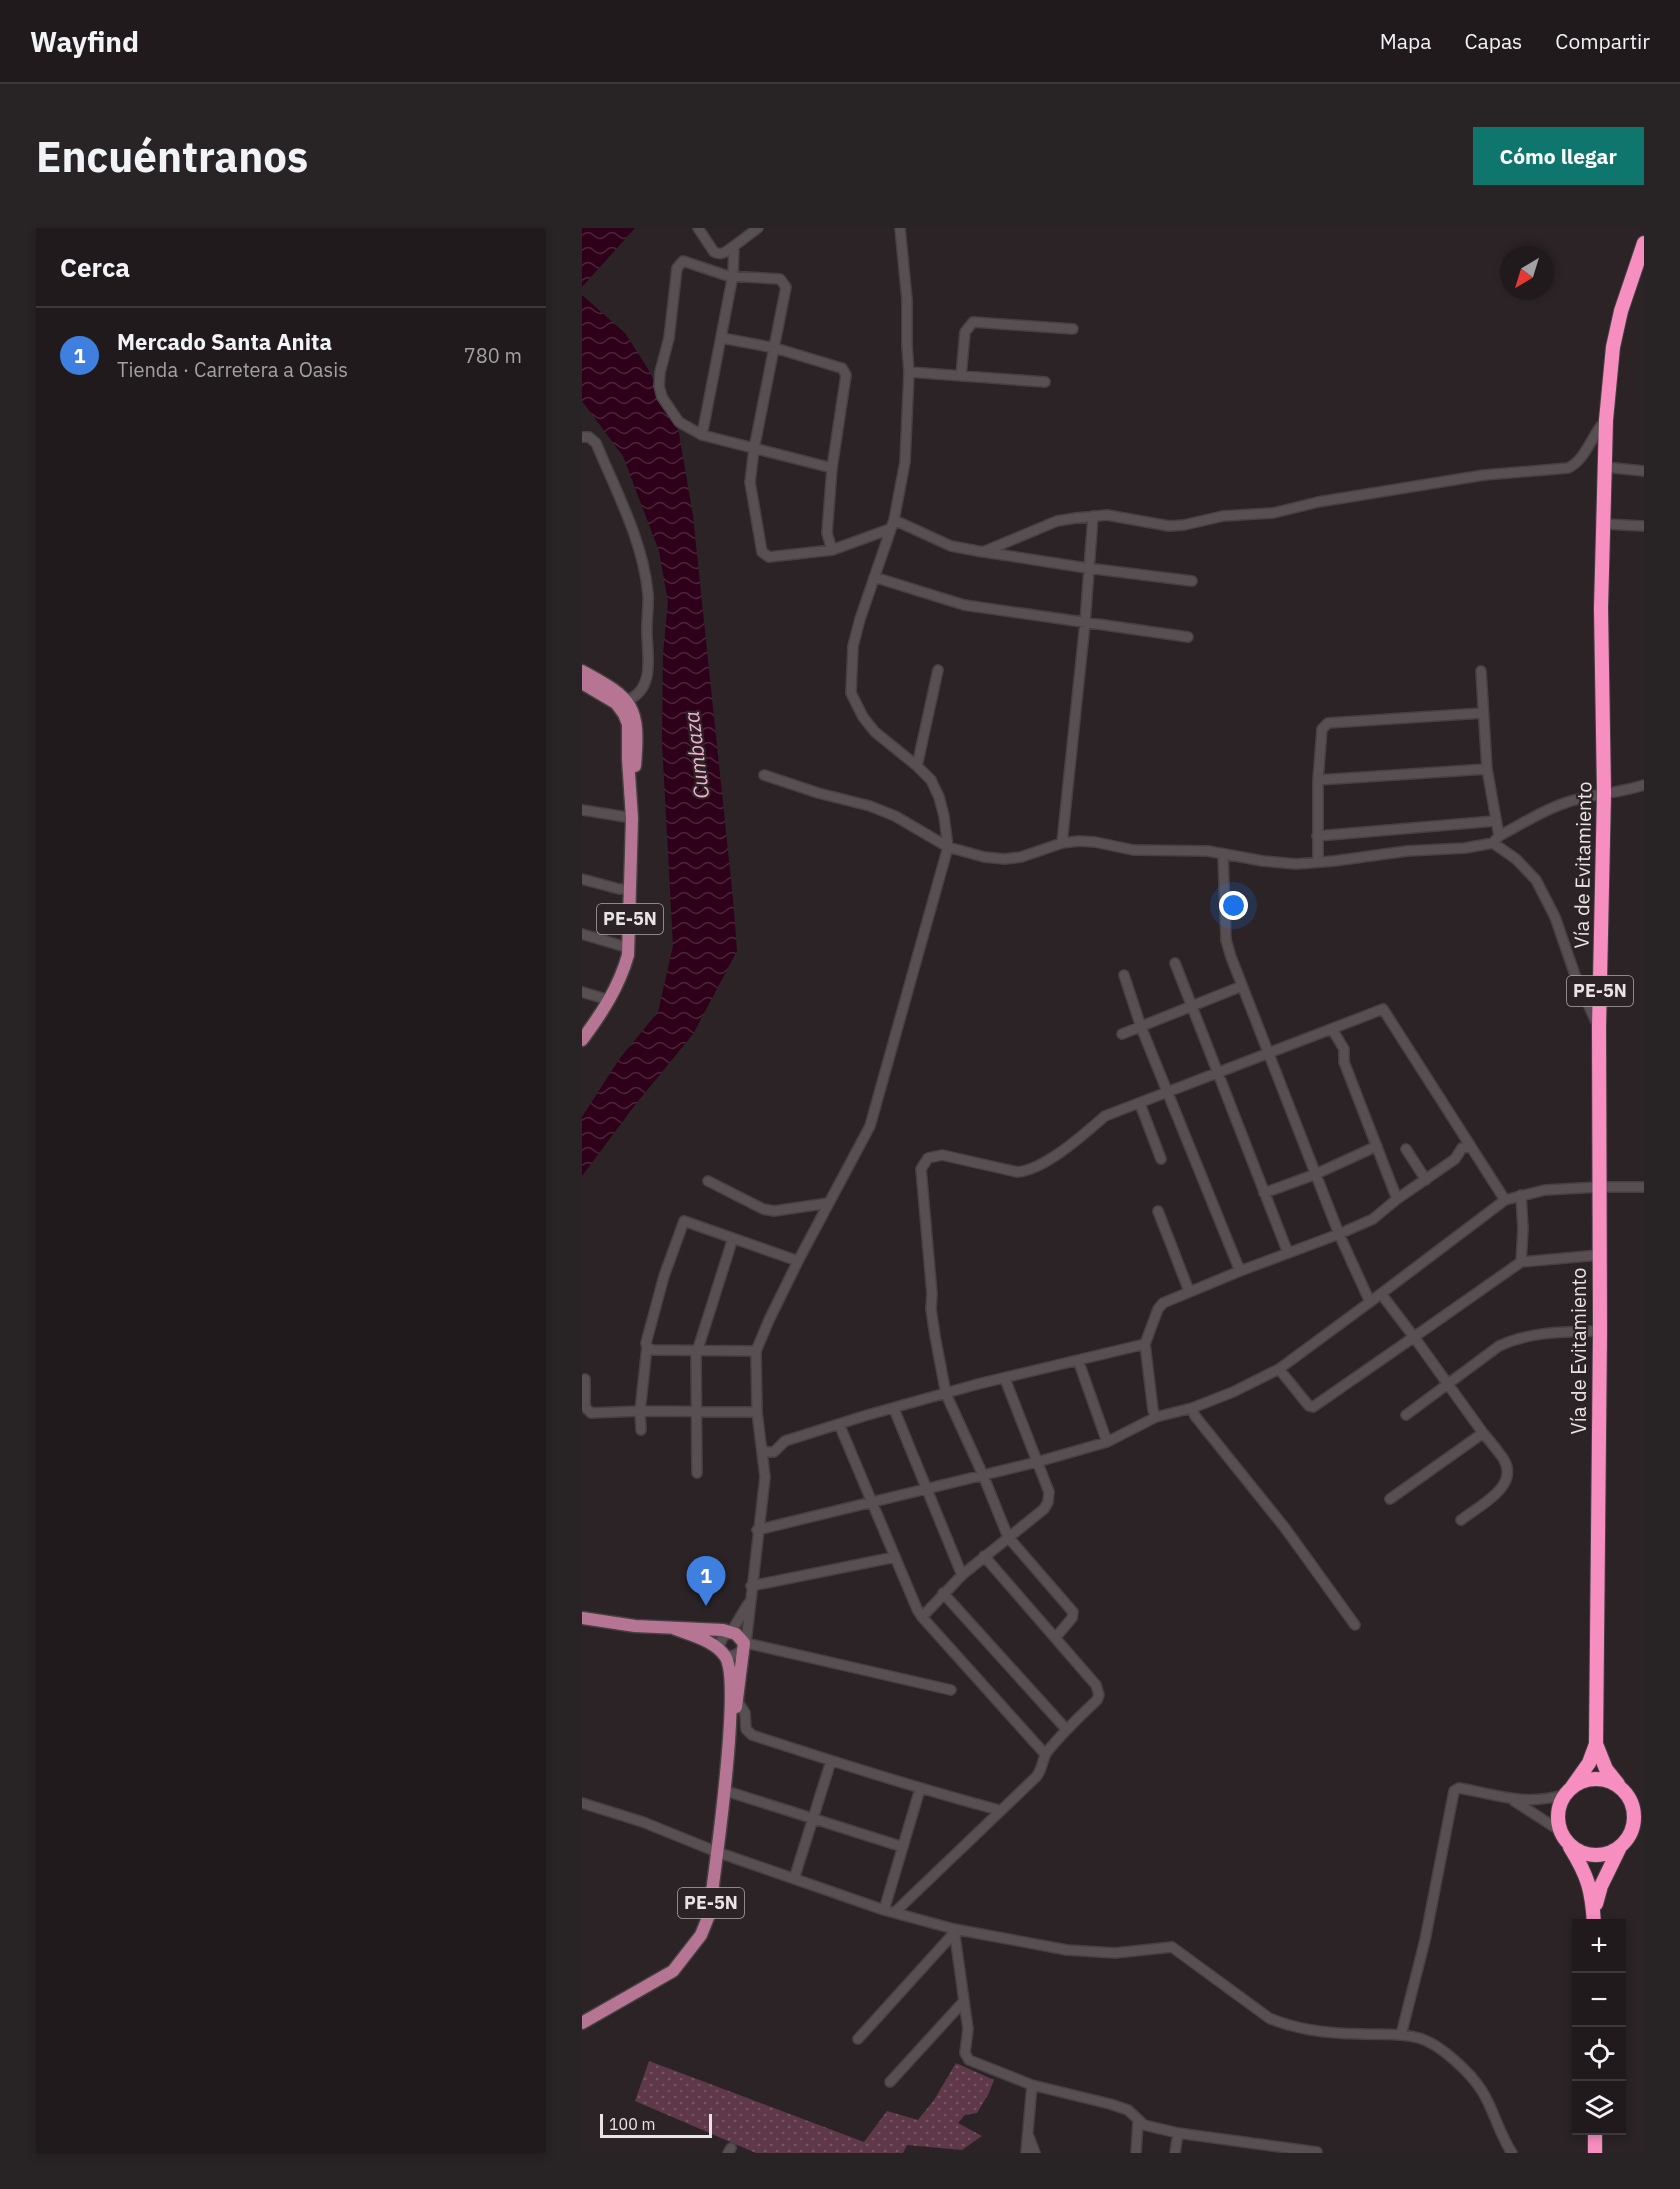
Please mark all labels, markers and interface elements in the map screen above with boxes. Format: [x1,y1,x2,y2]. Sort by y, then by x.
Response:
text: Wayfind [30,23,139,60]
text: Mapa [1380,27,1431,55]
text: Capas [1464,27,1522,55]
text: Compartir [1555,27,1650,55]
button: Cómo llegar [1473,127,1644,185]
text: Encuéntranos [36,129,308,184]
north arrow [1500,246,1554,300]
text: Cerca [60,250,130,284]
text: Mercado Santa Anita [117,327,332,356]
text: 1 [74,342,86,369]
text: 780 m [464,342,522,369]
text: Tienda · Carretera a Oasis [117,356,348,383]
water label: Cumbaza [677,710,715,801]
street label: Vía de Evitamiento [1568,781,1597,949]
your location [1219,891,1248,920]
road number: PE-5N [597,904,663,934]
road number: PE-5N [1567,976,1633,1006]
street label: Vía de Evitamiento [1565,1267,1592,1435]
pin: 1 [686,1556,726,1606]
road number: PE-5N [678,1888,744,1918]
map controls [1572,1919,1626,2135]
button: + [1572,1919,1626,1973]
button: − [1572,1973,1626,2027]
button: locate [1572,2027,1626,2081]
button: layers [1572,2081,1626,2135]
scale bar [600,2111,712,2138]
text: 100 m [609,2114,656,2134]

